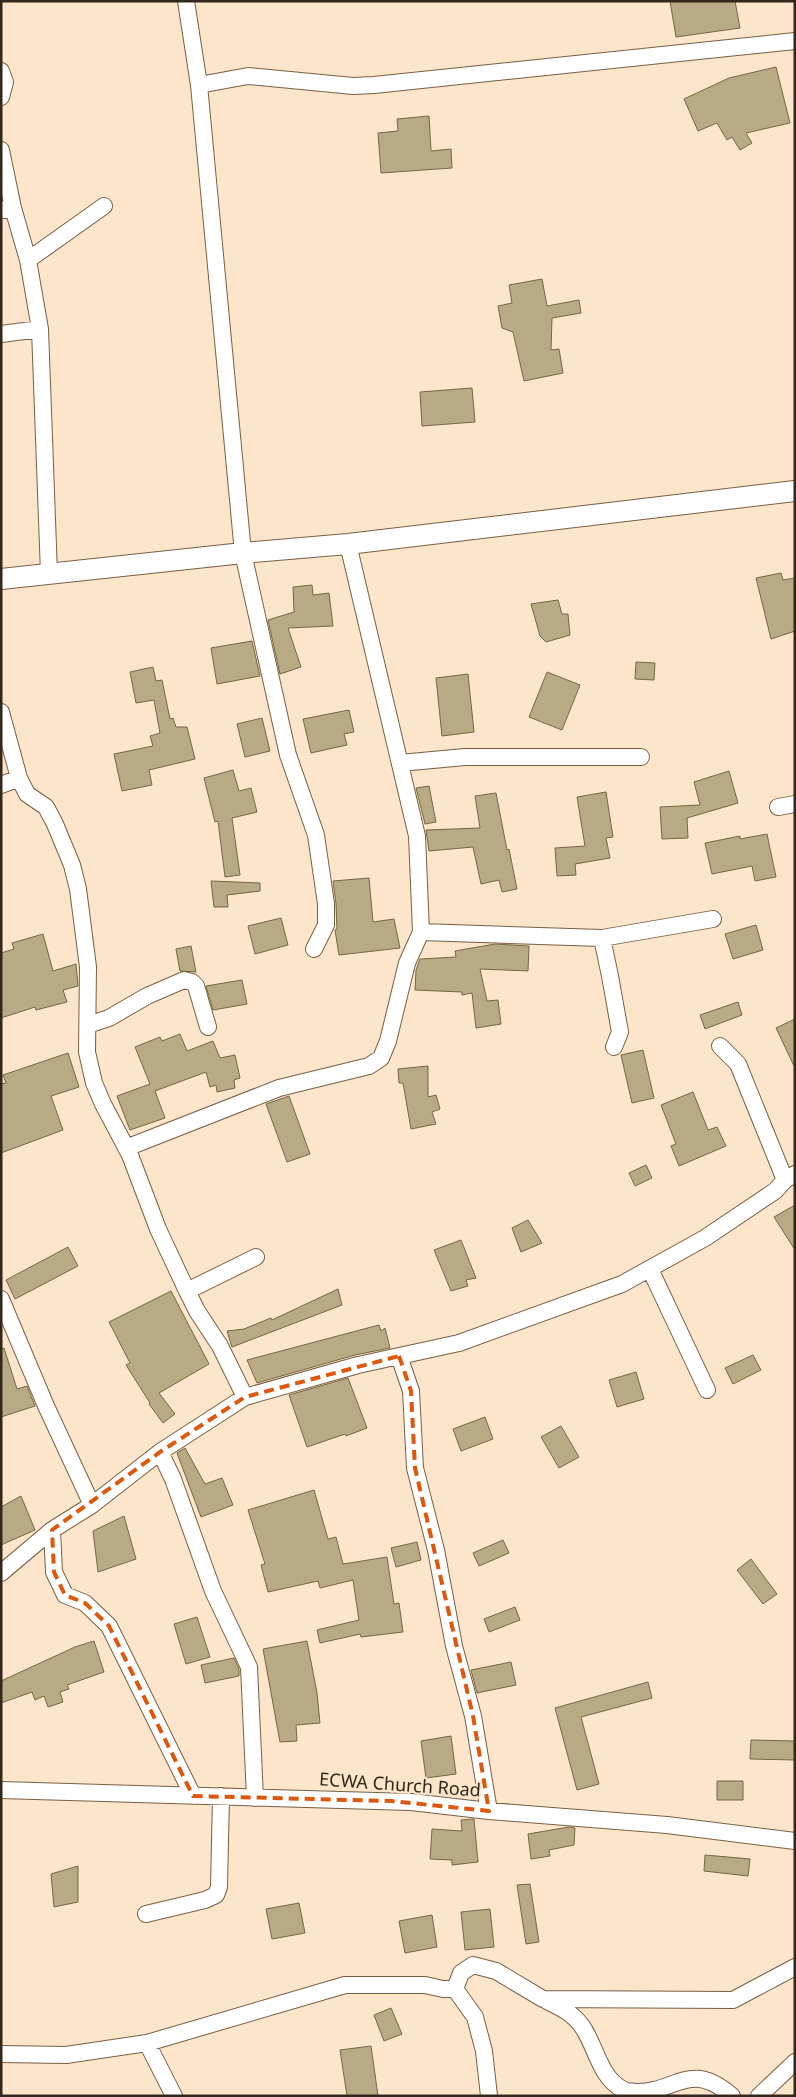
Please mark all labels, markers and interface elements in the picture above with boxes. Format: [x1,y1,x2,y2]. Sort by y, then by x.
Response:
street label: ECWA Church Road [318,1766,482,1802]

